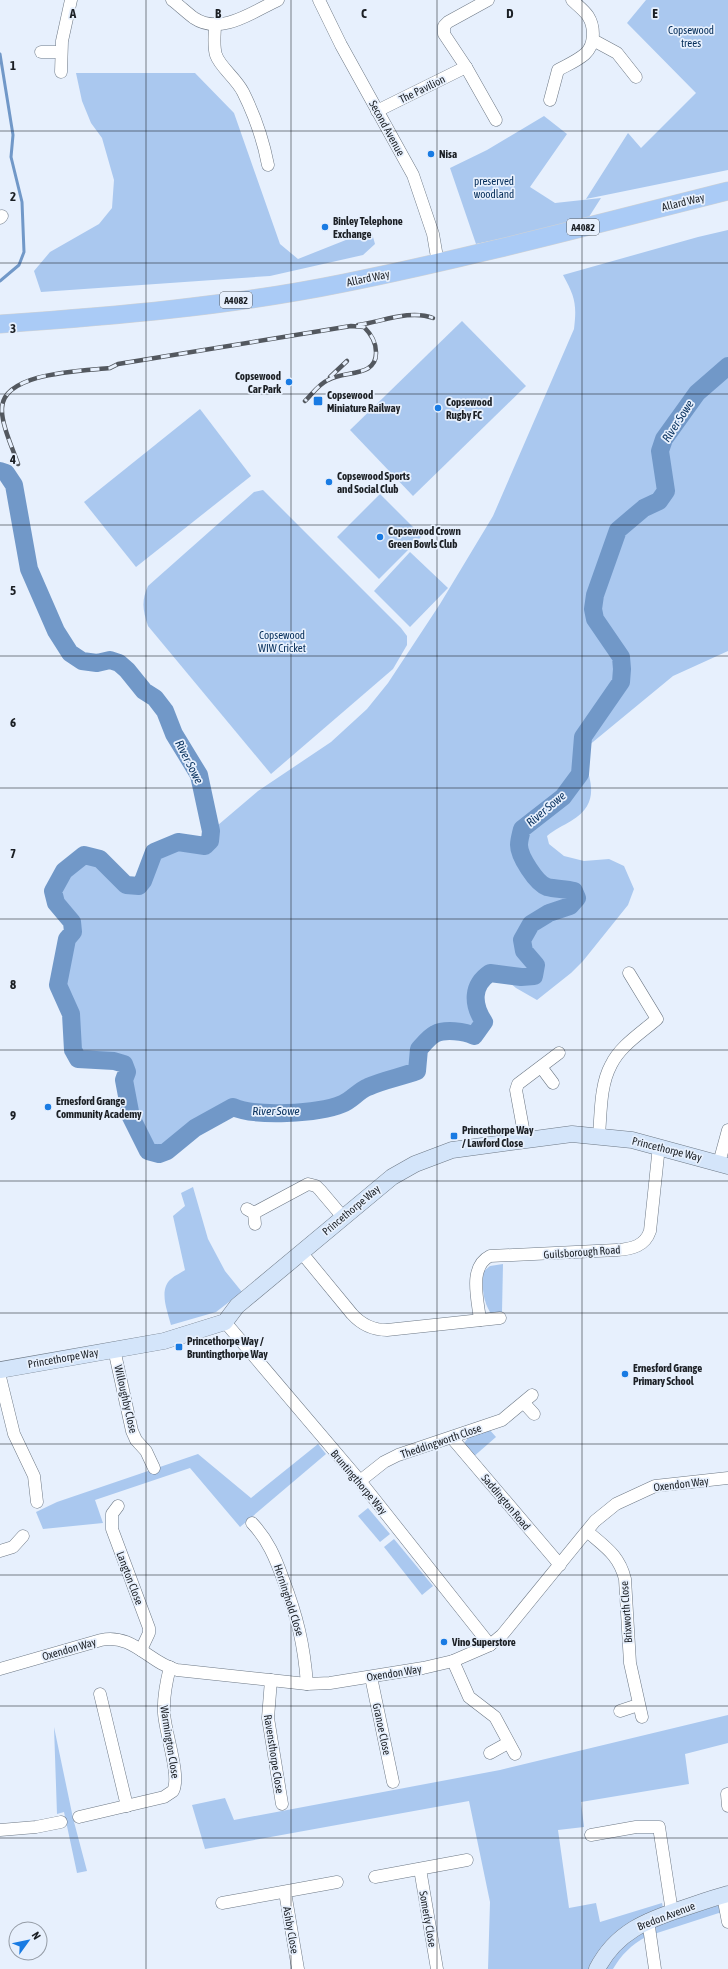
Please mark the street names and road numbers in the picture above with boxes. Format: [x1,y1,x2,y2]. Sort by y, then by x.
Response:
street label: The Pavilion [397,73,447,105]
street label: Second Avenue [367,98,407,158]
street label: Allard Way [660,191,706,213]
road number: A4082 [567,219,599,235]
street label: Allard Way [345,268,391,288]
road number: A4082 [220,292,252,308]
street label: Princethorpe Way [631,1135,704,1164]
street label: Princethorpe Way [320,1182,383,1238]
street label: Guilsborough Road [543,1243,621,1261]
street label: Princethorpe Way [27,1346,100,1370]
street label: Willoughby Close [112,1364,140,1434]
street label: Theddingworth Close [399,1422,483,1460]
street label: Bruntingthorpe Way [328,1447,390,1517]
street label: Saddington Road [479,1472,533,1532]
street label: Oxendon Way [653,1475,710,1493]
street label: Langton Close [114,1550,146,1606]
street label: Horninghold Close [272,1563,306,1637]
street label: Brixworth Close [618,1581,634,1643]
street label: Oxendon Way [41,1635,98,1662]
street label: Oxendon Way [366,1663,423,1683]
street label: Granoe Close [371,1702,393,1756]
street label: Warmington Close [158,1705,182,1779]
street label: Ravensthorpe Close [262,1714,286,1794]
street label: Somerly Close [417,1890,439,1948]
street label: Bredon Avenue [635,1899,697,1933]
street label: Ashby Close [281,1906,301,1954]

